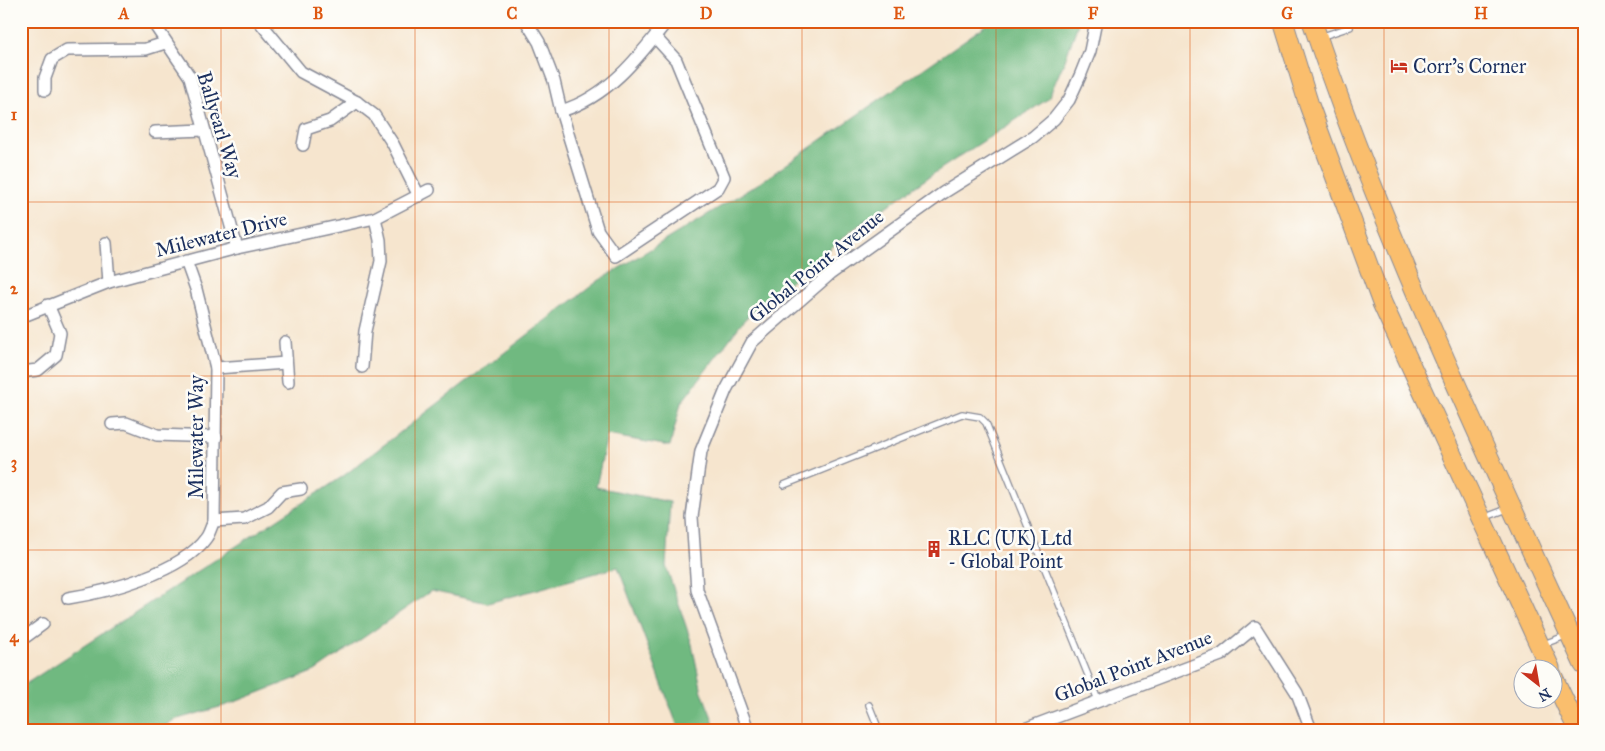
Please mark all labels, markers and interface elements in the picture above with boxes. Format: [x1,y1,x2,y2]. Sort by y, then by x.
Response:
text: A [118,4,130,23]
text: B [313,4,323,23]
text: C [507,4,518,23]
text: D [700,4,713,23]
text: E [893,4,905,23]
text: F [1088,4,1099,23]
text: G [1281,4,1293,23]
text: H [1474,4,1488,23]
place label: Corr's Corner [1413,54,1527,78]
hotel icon: Corr's Corner [1389,56,1409,76]
street label: Ballyearl Way [192,69,248,182]
text: 1 [11,105,18,124]
street label: Global Point Avenue [744,204,888,328]
street label: Milewater Drive [153,206,289,262]
text: 2 [10,279,19,298]
street label: Milewater Way [184,374,208,499]
text: 3 [11,453,17,473]
place label: RLC (UK) Ltd - Global Point [948,526,1072,573]
building icon: RLC (UK) Ltd - Global Point [924,539,944,559]
street label: Global Point Avenue [1051,625,1215,707]
text: 4 [10,627,20,647]
north arrow [1512,658,1562,708]
text: N [1535,684,1554,705]

